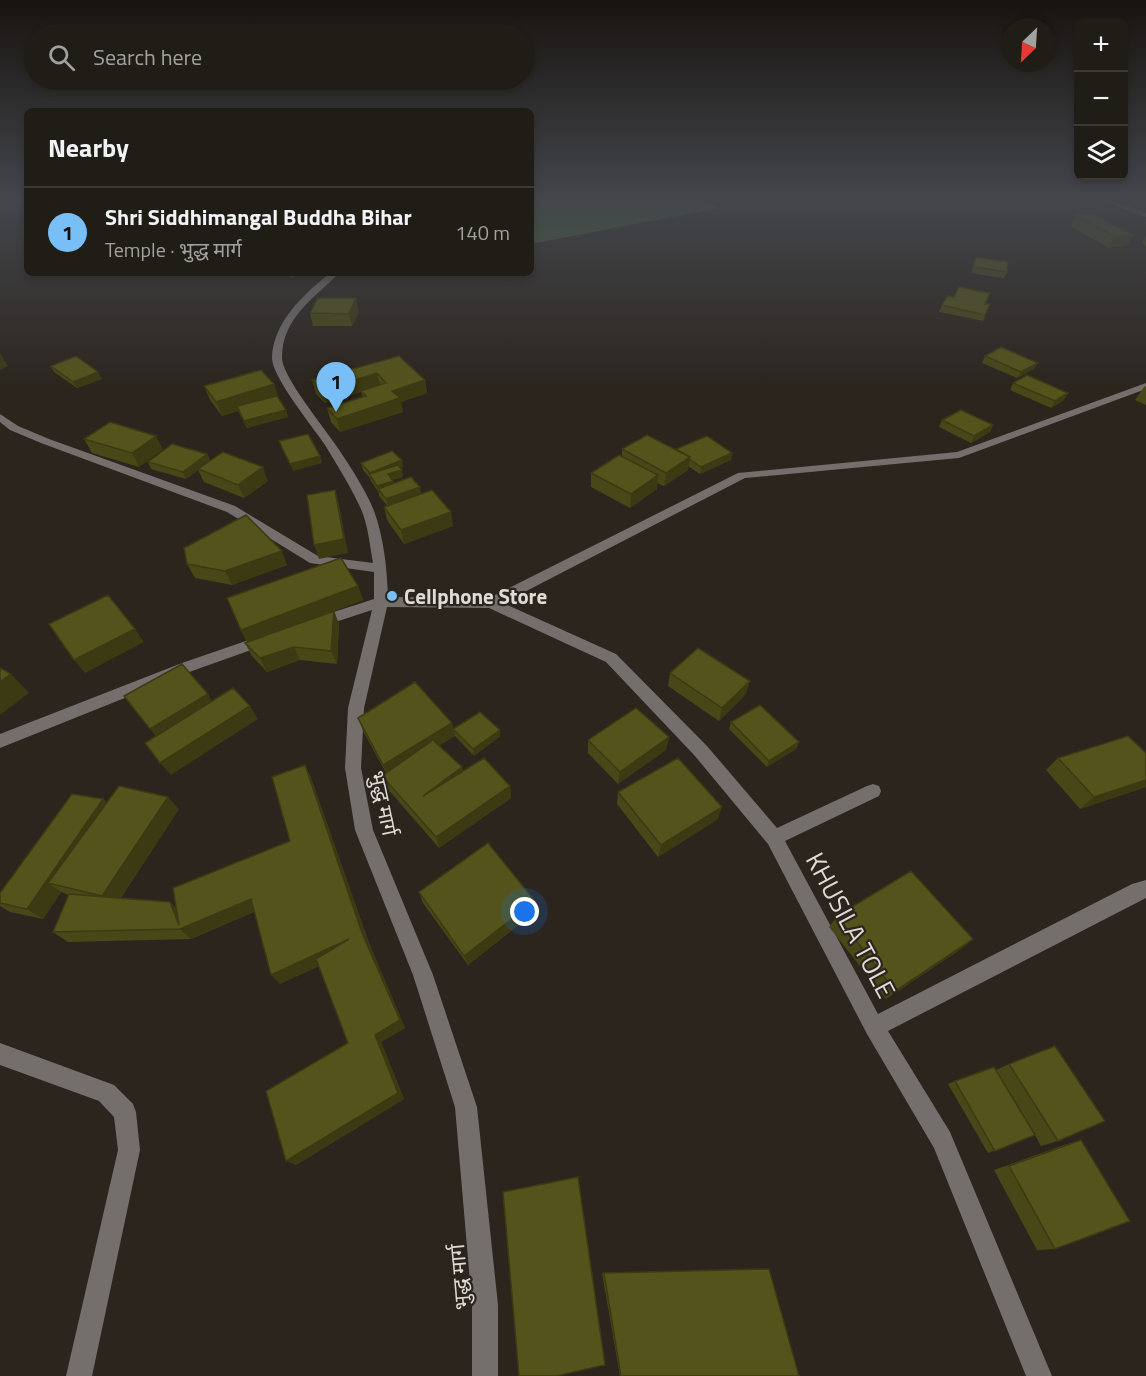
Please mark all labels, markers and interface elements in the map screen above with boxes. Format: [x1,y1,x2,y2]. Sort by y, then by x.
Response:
north arrow [1002,18,1056,72]
map controls [1074,18,1128,180]
button: + [1074,18,1128,72]
search box [24,24,534,90]
text: Search here [93,40,202,74]
icon: search [45,41,78,74]
button: − [1074,72,1128,126]
button: layers [1074,126,1128,180]
text: Nearby [48,128,129,167]
text: Shri Siddhimangal Buddha Bihar [105,200,412,234]
text: 1 [62,217,73,248]
text: 140 m [455,217,510,248]
text: Temple · भुद्ध मार्ग [105,234,242,265]
pin: 1 [316,362,356,412]
place label: Cellphone Store [404,580,547,612]
marker: Cellphone Store [385,589,399,603]
street label: भुद्ध मार्ग [361,767,407,840]
street label: KHUSILA TOLE [796,845,906,1005]
your location [510,897,539,926]
street label: भुद्ध मार्ग [440,1242,478,1311]

